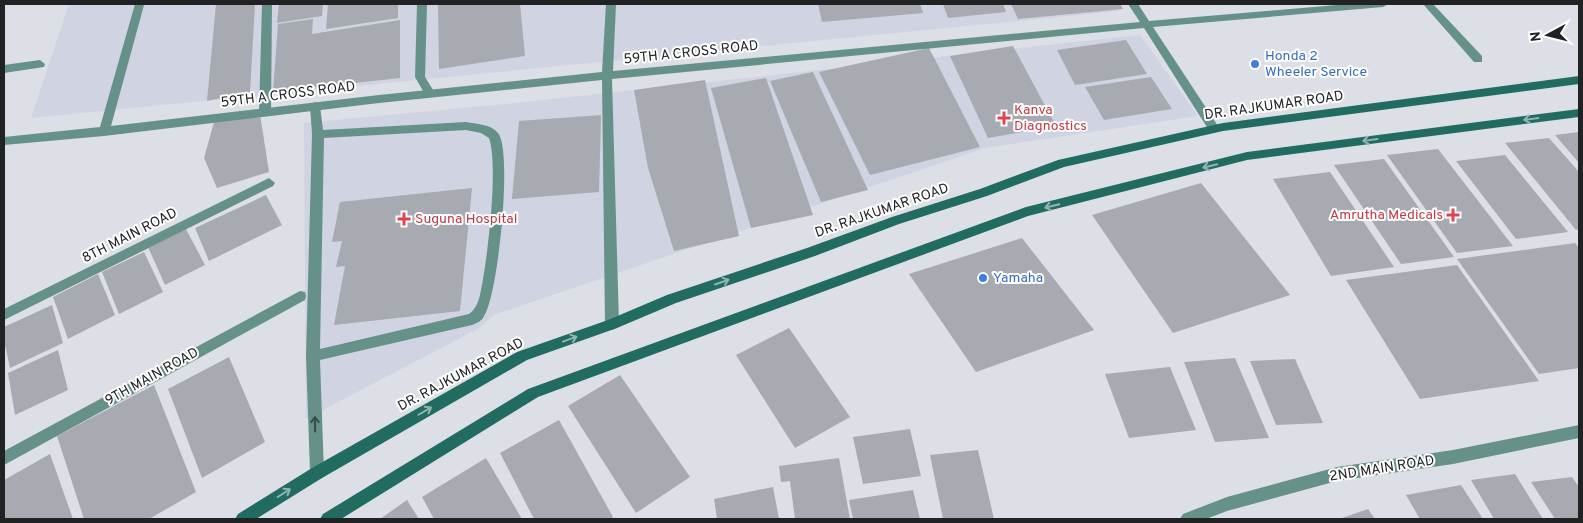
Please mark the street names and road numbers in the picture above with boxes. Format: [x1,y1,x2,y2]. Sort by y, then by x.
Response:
street label: 59TH A CROSS ROAD [623,37,759,69]
street label: 59TH A CROSS ROAD [220,78,356,112]
street label: DR. RAJKUMAR ROAD [1203,88,1345,124]
street label: DR. RAJKUMAR ROAD [813,180,951,242]
street label: 8TH MAIN ROAD [80,205,180,267]
street label: DR. RAJKUMAR ROAD [395,335,527,415]
street label: 9TH MAIN ROAD [102,344,202,410]
street label: 2ND MAIN ROAD [1328,452,1436,486]

